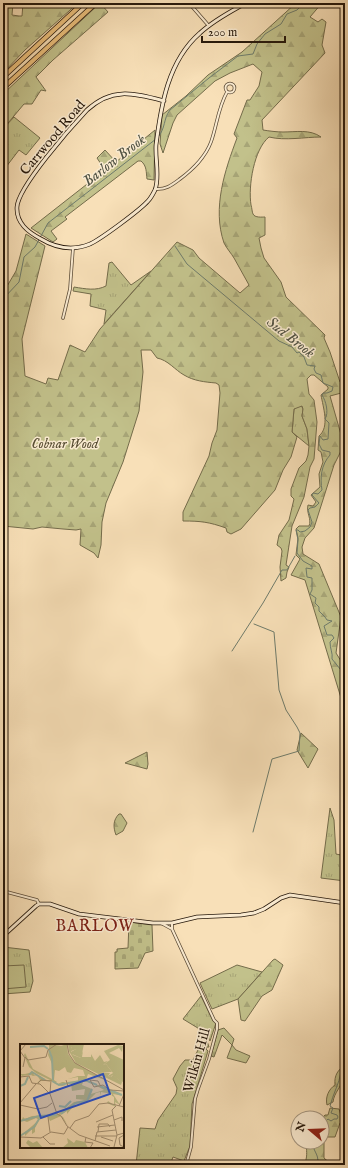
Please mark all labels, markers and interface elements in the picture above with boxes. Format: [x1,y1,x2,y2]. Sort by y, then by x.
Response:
scale bar [202,18,285,44]
text: 200 m [208,25,237,40]
street label: Carrwood Road [16,96,90,179]
water label: Barlow Brook [79,130,150,191]
water label: Sud Brook [263,313,319,362]
park label: Cobnar Wood [32,435,100,453]
district label: BARLOW [55,917,135,937]
street label: Wilkin Hill [179,1026,215,1095]
inset map [20,1044,124,1148]
north arrow [290,1110,330,1150]
text: N [293,1120,310,1135]

